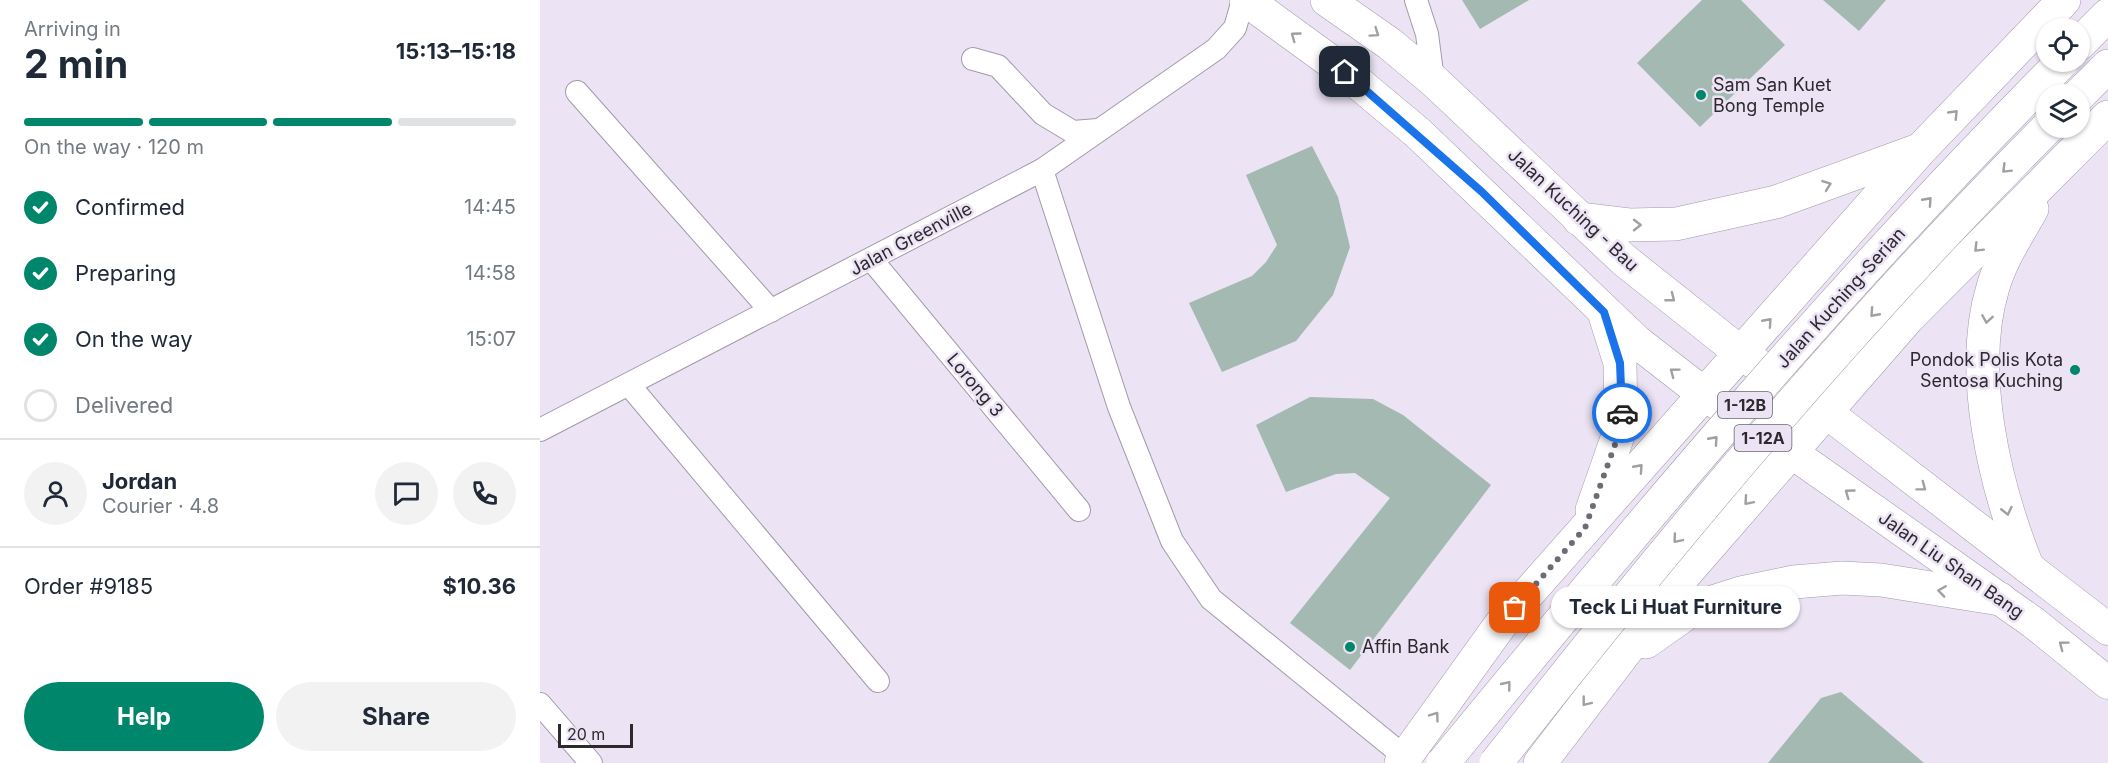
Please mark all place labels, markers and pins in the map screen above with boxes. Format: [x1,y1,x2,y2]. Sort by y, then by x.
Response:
pin [1319,46,1370,97]
place label: Sam San Kuet Bong Temple [1713,74,1831,116]
marker: Sam San Kuet Bong Temple [1694,88,1708,102]
place label: Pondok Polis Kota Sentosa Kuching [1910,349,2063,391]
marker: Pondok Polis Kota Sentosa Kuching [2068,363,2082,377]
pin [1489,582,1540,633]
callout: Teck Li Huat Furniture [1551,587,1800,629]
place label: Affin Bank [1362,636,1450,657]
marker: Affin Bank [1343,640,1357,654]

